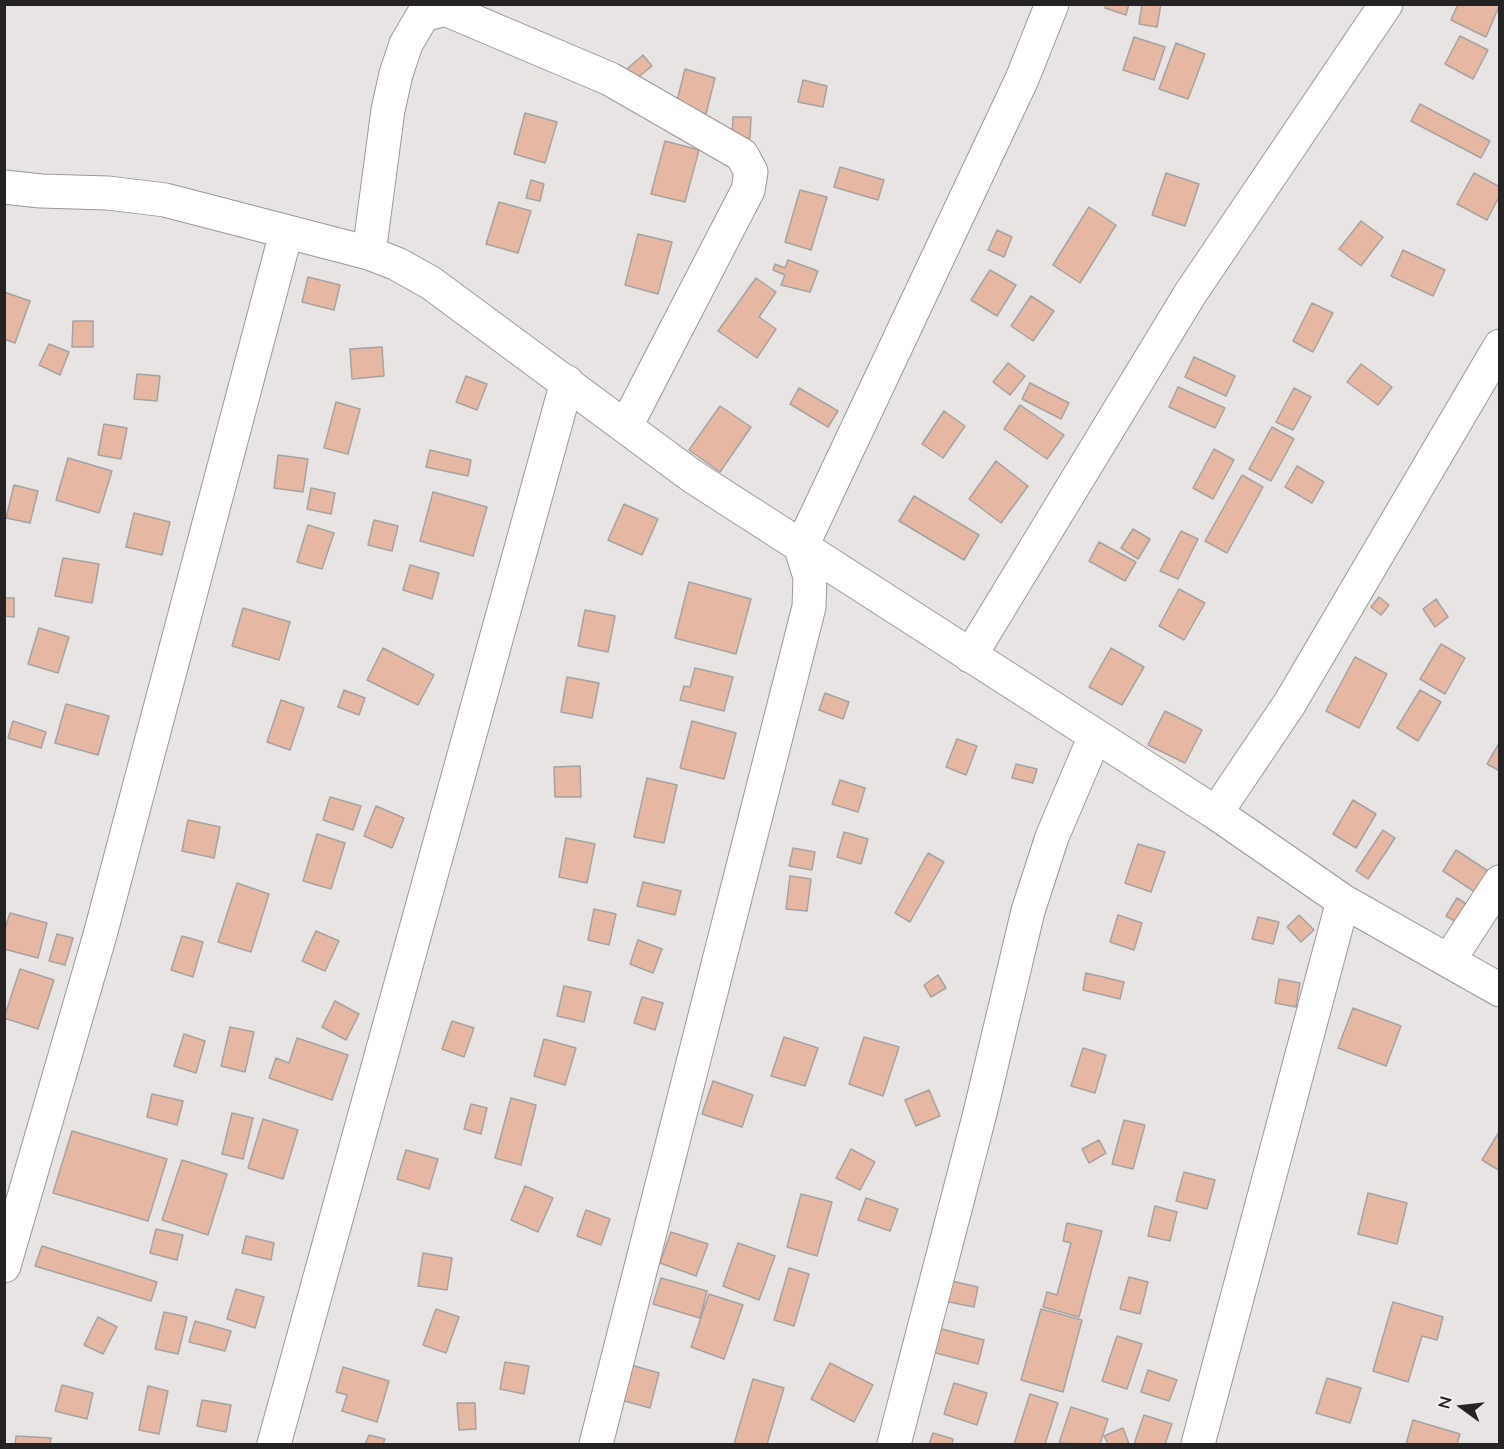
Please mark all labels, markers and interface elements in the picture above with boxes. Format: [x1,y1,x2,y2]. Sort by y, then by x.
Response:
north arrow [1432,1377,1492,1437]
text: N [1433,1394,1456,1411]

